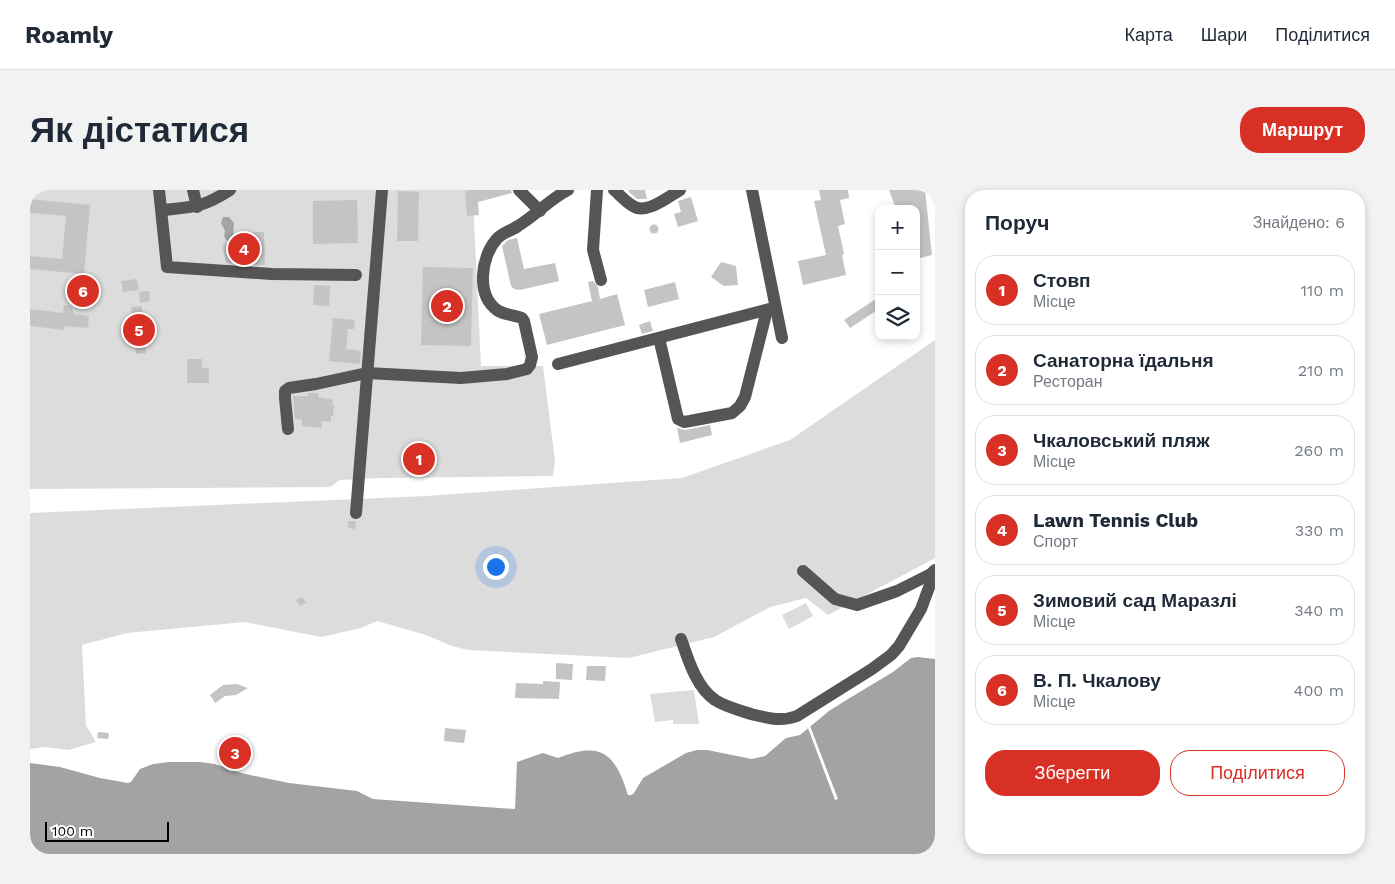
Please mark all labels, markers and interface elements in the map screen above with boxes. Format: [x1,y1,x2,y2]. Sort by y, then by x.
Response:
text: Roamly [25,21,113,49]
text: Карта [1125,24,1173,45]
text: Шари [1201,24,1247,45]
text: Поділитися [1275,24,1370,45]
button: Маршрут [1240,107,1365,153]
text: Як дістатися [30,109,249,151]
map controls [875,205,920,340]
button: + [875,205,920,250]
text: Поруч [985,210,1049,235]
text: Знайдено: 6 [1253,213,1345,232]
pin: 4 [228,230,260,268]
button: − [875,250,920,295]
text: Стовп [1033,269,1091,292]
pin: 6 [67,272,99,310]
text: 1 [999,281,1005,300]
text: 110 m [1301,281,1344,300]
pin: 2 [431,287,463,325]
text: Місце [1033,292,1076,311]
button: layers [875,295,920,340]
pin: 5 [123,311,155,349]
text: Санаторна їдальня [1033,349,1214,372]
text: 2 [997,361,1007,380]
text: 210 m [1298,361,1344,380]
text: Ресторан [1033,372,1103,391]
text: Чкаловський пляж [1033,429,1210,452]
pin: 1 [403,440,435,478]
text: 3 [997,441,1007,460]
text: 260 m [1294,441,1344,460]
text: Місце [1033,452,1076,471]
text: Lawn Tennis Club [1033,509,1198,532]
text: 4 [997,521,1007,540]
text: 330 m [1295,521,1344,540]
text: Спорт [1033,532,1078,551]
your location [483,554,509,580]
text: Зимовий сад Маразлі [1033,589,1237,612]
text: 5 [997,601,1007,620]
text: 340 m [1294,601,1344,620]
text: Місце [1033,612,1076,631]
text: В. П. Чкалову [1033,669,1161,692]
text: 6 [997,681,1007,700]
text: 400 m [1294,681,1344,700]
text: Місце [1033,692,1076,711]
pin: 3 [219,734,251,772]
button: Зберегти [985,750,1160,796]
button: Поділитися [1170,750,1345,796]
scale bar [45,819,169,842]
text: 100 m [52,823,93,839]

